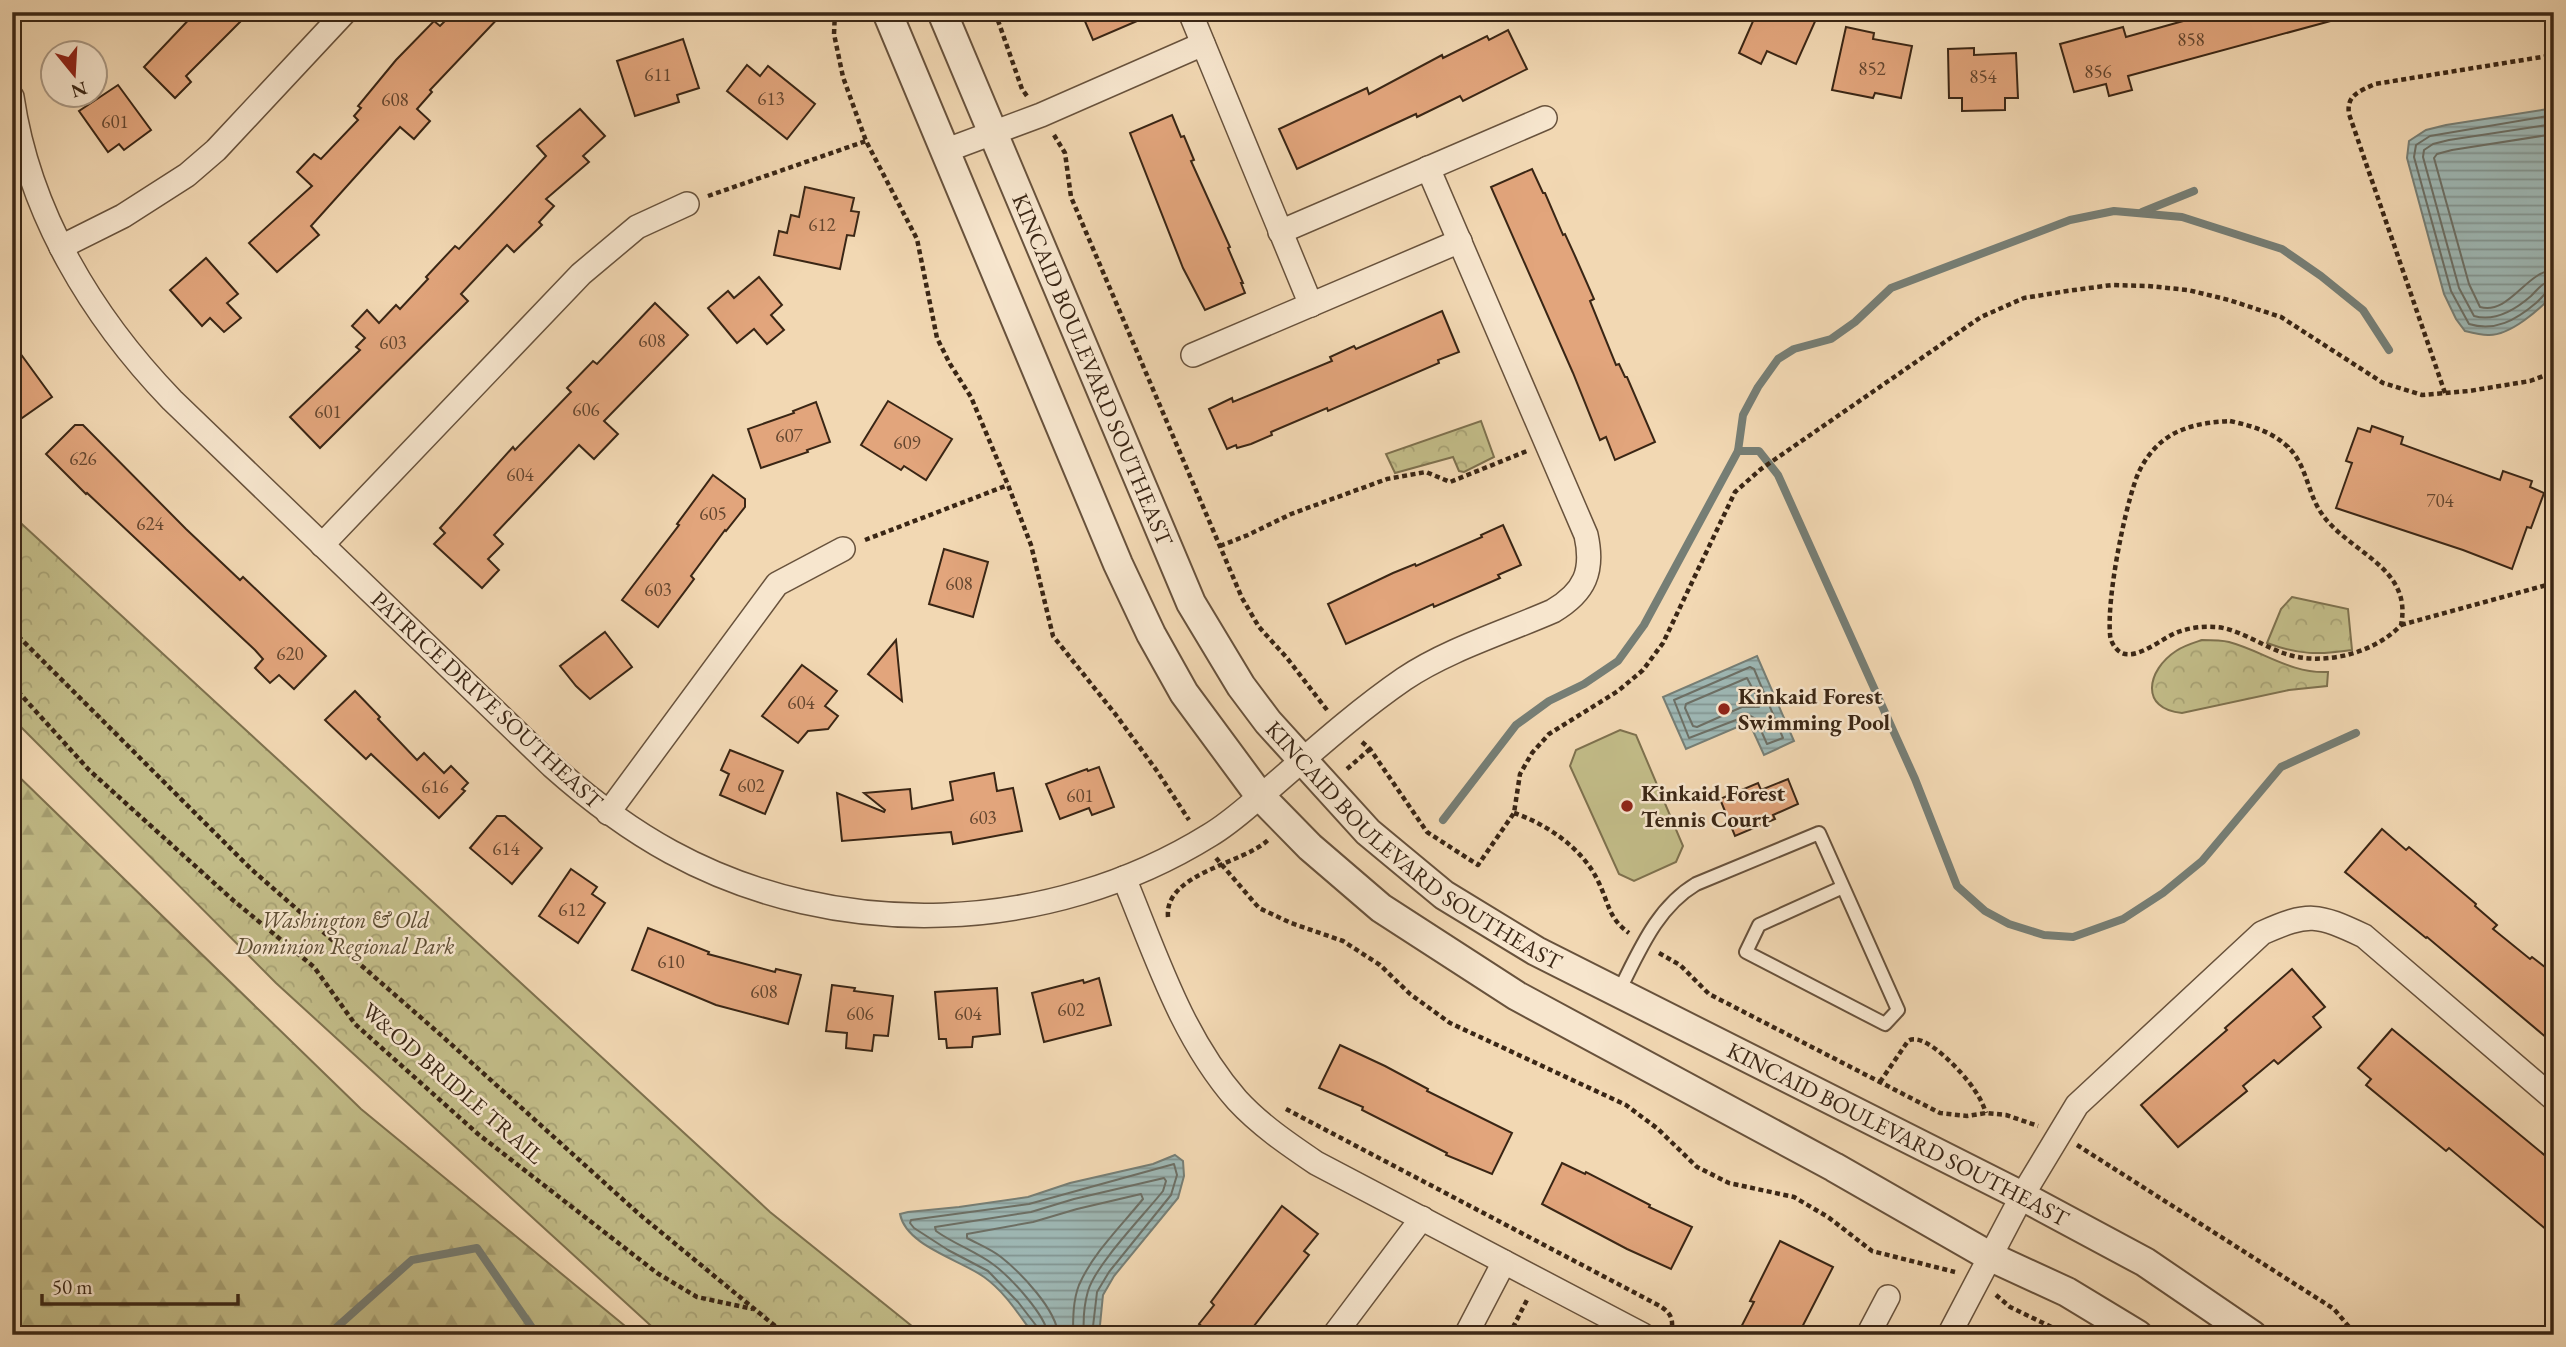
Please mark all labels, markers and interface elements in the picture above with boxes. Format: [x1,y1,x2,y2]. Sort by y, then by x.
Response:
house number: 858 [2177,27,2205,52]
north arrow [38,38,108,108]
house number: 852 [1858,56,1886,81]
house number: 856 [2084,59,2112,84]
house number: 611 [644,62,672,87]
house number: 854 [1969,64,1998,89]
text: N [67,75,90,104]
house number: 613 [757,86,785,111]
house number: 608 [381,87,409,112]
house number: 601 [101,109,129,134]
street label: KINCAID BOULEVARD SOUTHEAST [1005,189,1180,551]
house number: 612 [808,212,836,237]
house number: 608 [638,328,666,353]
house number: 603 [379,330,407,355]
house number: 606 [572,397,600,422]
house number: 601 [314,399,342,424]
house number: 607 [775,423,804,448]
house number: 609 [893,430,921,455]
house number: 626 [69,446,97,471]
house number: 604 [506,462,535,487]
house number: 704 [2426,488,2455,513]
house number: 605 [699,501,727,526]
house number: 624 [136,511,165,536]
house number: 608 [945,571,973,596]
house number: 603 [644,577,672,602]
street label: PATRICE DRIVE SOUTHEAST [365,584,610,816]
house number: 620 [276,641,304,666]
place label: Kinkaid Forest Swimming Pool [1738,681,1890,737]
house number: 604 [787,690,816,715]
marker: Kinkaid Forest Swimming Pool [1716,701,1732,717]
street label: KINCAID BOULEVARD SOUTHEAST [1259,714,1568,977]
house number: 602 [737,773,765,798]
house number: 616 [421,774,449,799]
place label: Kinkaid Forest Tennis Court [1641,778,1785,834]
house number: 601 [1066,783,1094,808]
marker: Kinkaid Forest Tennis Court [1619,798,1635,814]
house number: 603 [969,805,997,830]
house number: 614 [492,836,521,861]
house number: 612 [558,897,586,922]
park label: Washington & Old Dominion Regional Park [235,905,455,961]
house number: 610 [657,949,685,974]
house number: 608 [750,979,778,1004]
street label: W&OD BRIDLE TRAIL [356,996,551,1171]
house number: 602 [1057,997,1085,1022]
house number: 606 [846,1001,874,1026]
house number: 604 [954,1001,983,1026]
street label: KINCAID BOULEVARD SOUTHEAST [1722,1035,2075,1234]
scale bar [42,1263,238,1307]
text: 50 m [52,1273,93,1300]

